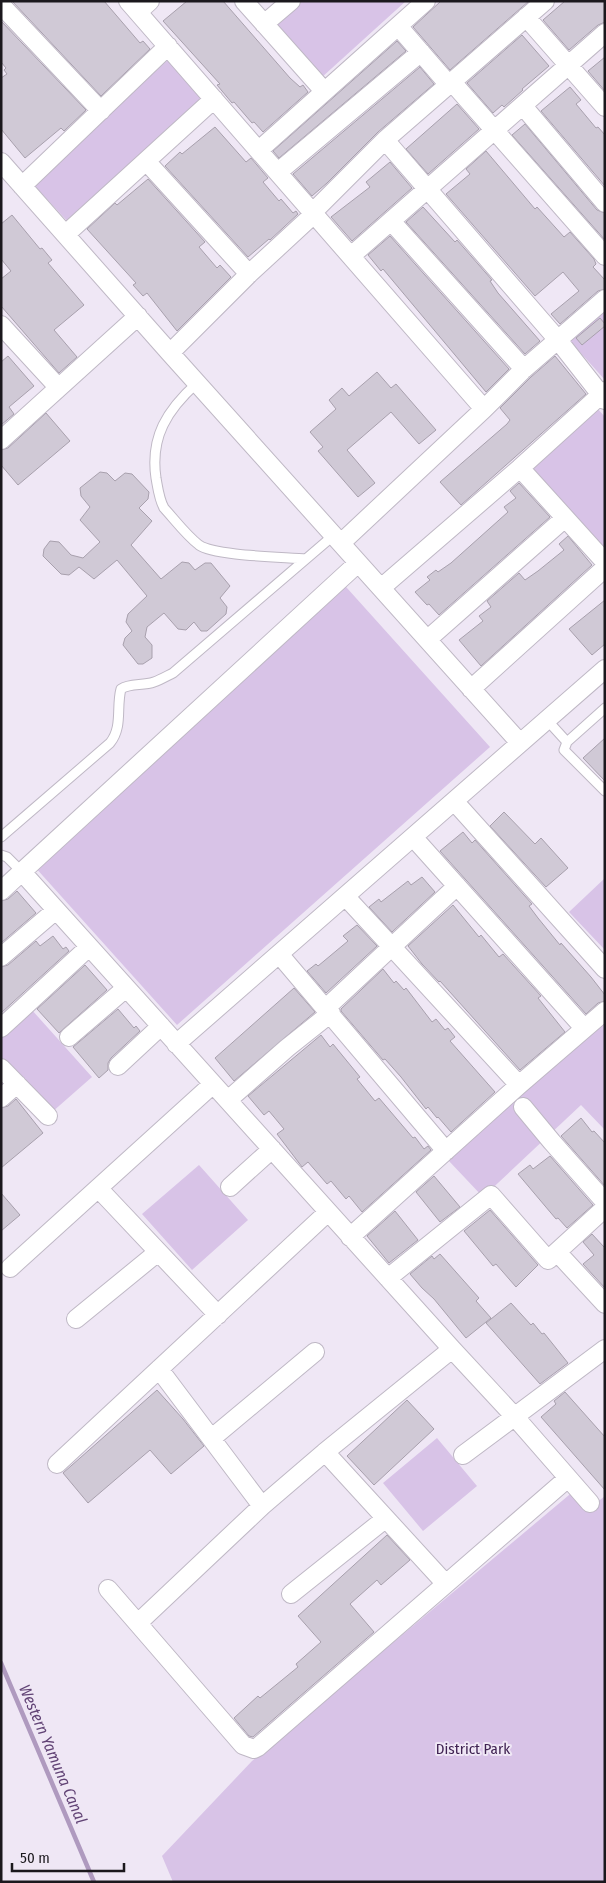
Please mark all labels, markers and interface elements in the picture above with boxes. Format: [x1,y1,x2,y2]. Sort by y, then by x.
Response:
water label: Western Yamuna Canal [15,1682,91,1826]
park label: District Park [436,1740,510,1758]
scale bar [12,1840,125,1872]
text: 50 m [20,1849,50,1867]

